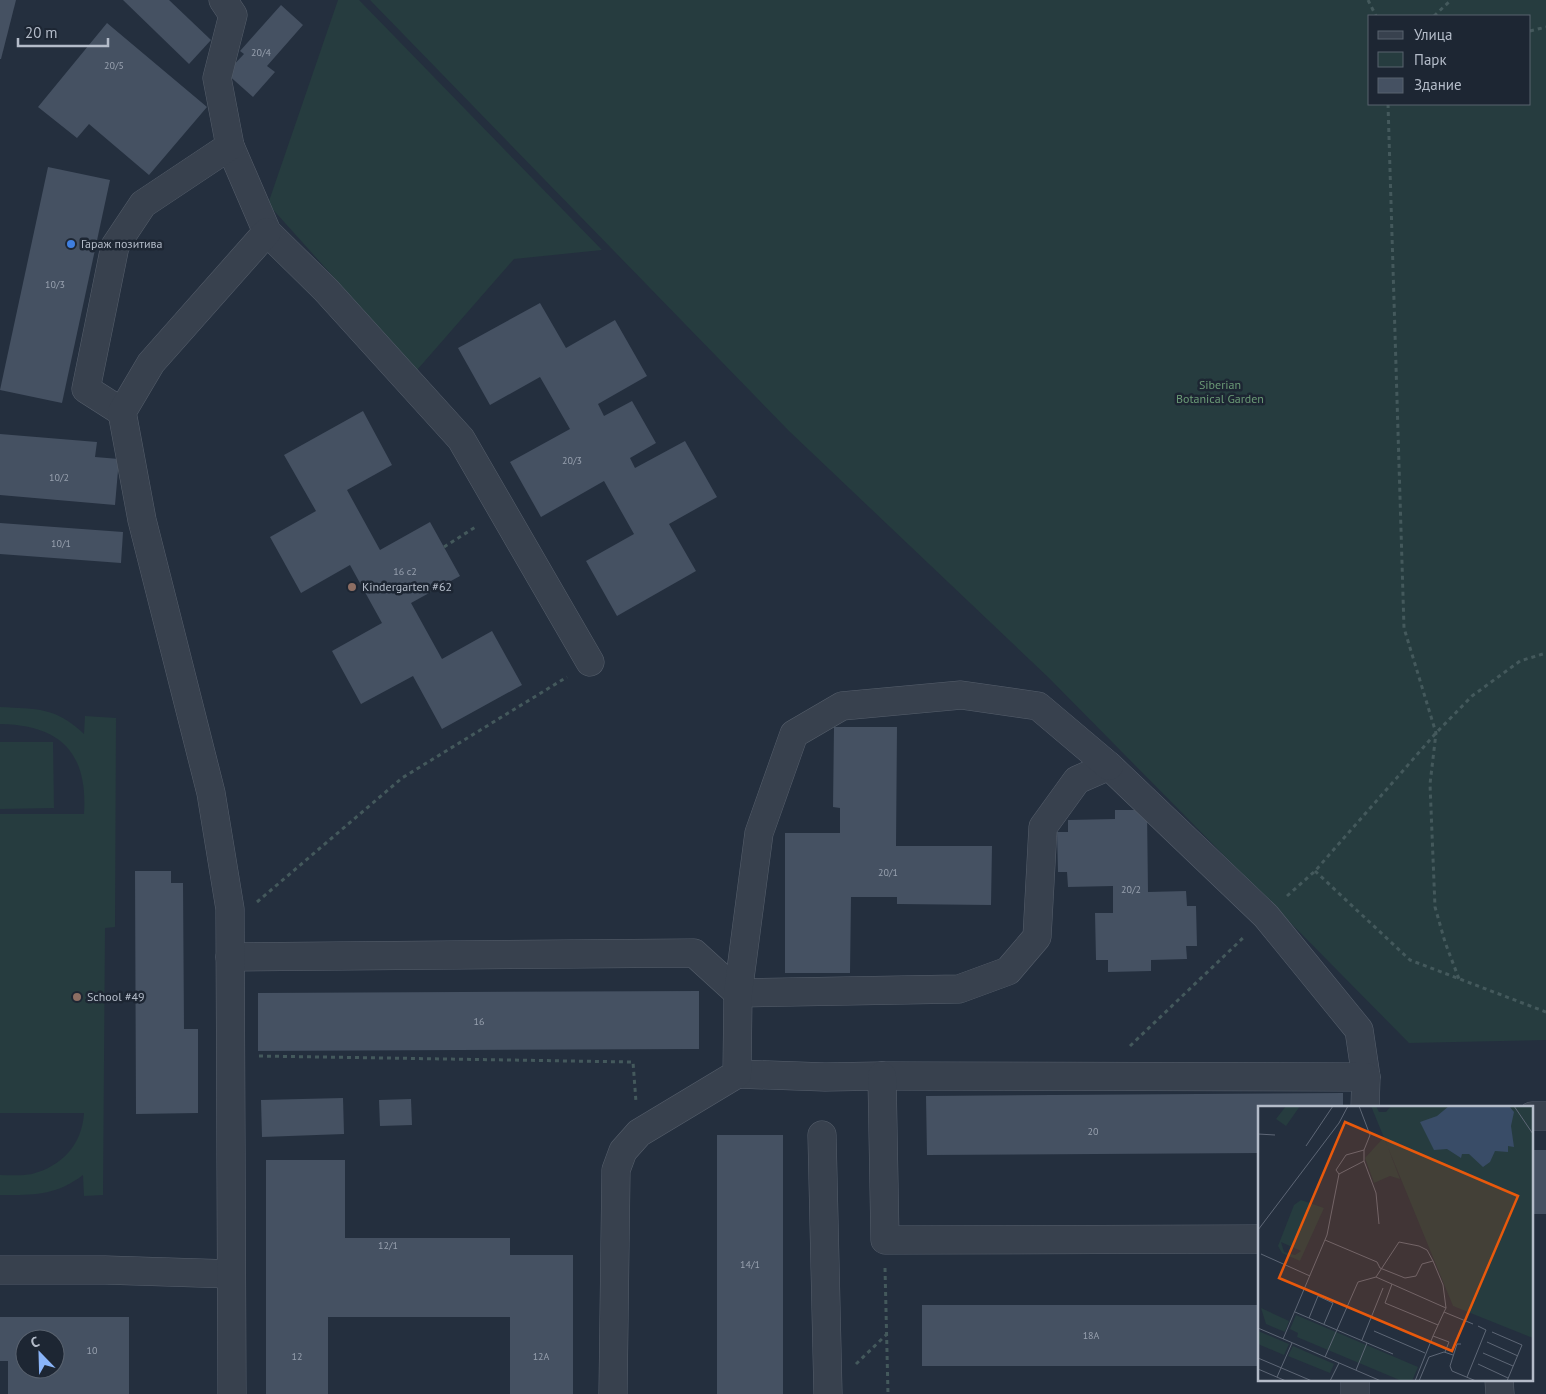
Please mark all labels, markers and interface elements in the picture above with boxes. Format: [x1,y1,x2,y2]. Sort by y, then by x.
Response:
scale bar [18,15,108,47]
legend [1368,15,1531,105]
text: 20 m [25,23,58,42]
text: Улица [1414,25,1452,44]
house number: 20/4 [251,46,271,59]
text: Парк [1414,50,1447,69]
house number: 20/5 [104,59,124,72]
text: Здание [1414,75,1462,94]
place label: Гараж позитива [81,236,163,251]
marker: Гараж позитива [65,238,77,250]
house number: 10/3 [45,278,65,291]
park label: Siberian Botanical Garden [1176,377,1264,406]
house number: 20/3 [562,454,582,467]
house number: 10/2 [49,471,69,484]
house number: 10/1 [51,537,71,550]
house number: 16 с2 [393,565,417,578]
place label: Kindergarten #62 [362,579,452,594]
marker: Kindergarten #62 [346,581,358,593]
house number: 20/1 [878,866,898,879]
house number: 20/2 [1121,883,1141,896]
place label: School #49 [87,989,145,1004]
marker: School #49 [71,991,83,1003]
house number: 16 [474,1015,484,1028]
inset map [1258,1106,1534,1382]
house number: 20 [1088,1125,1099,1138]
house number: 12/1 [378,1239,398,1252]
house number: 14/1 [740,1258,760,1271]
north arrow [15,1329,65,1379]
house number: 18А [1083,1329,1100,1342]
text: С [28,1332,42,1352]
house number: 10 [87,1344,98,1357]
house number: 12 [292,1350,302,1363]
house number: 12А [533,1350,550,1363]

